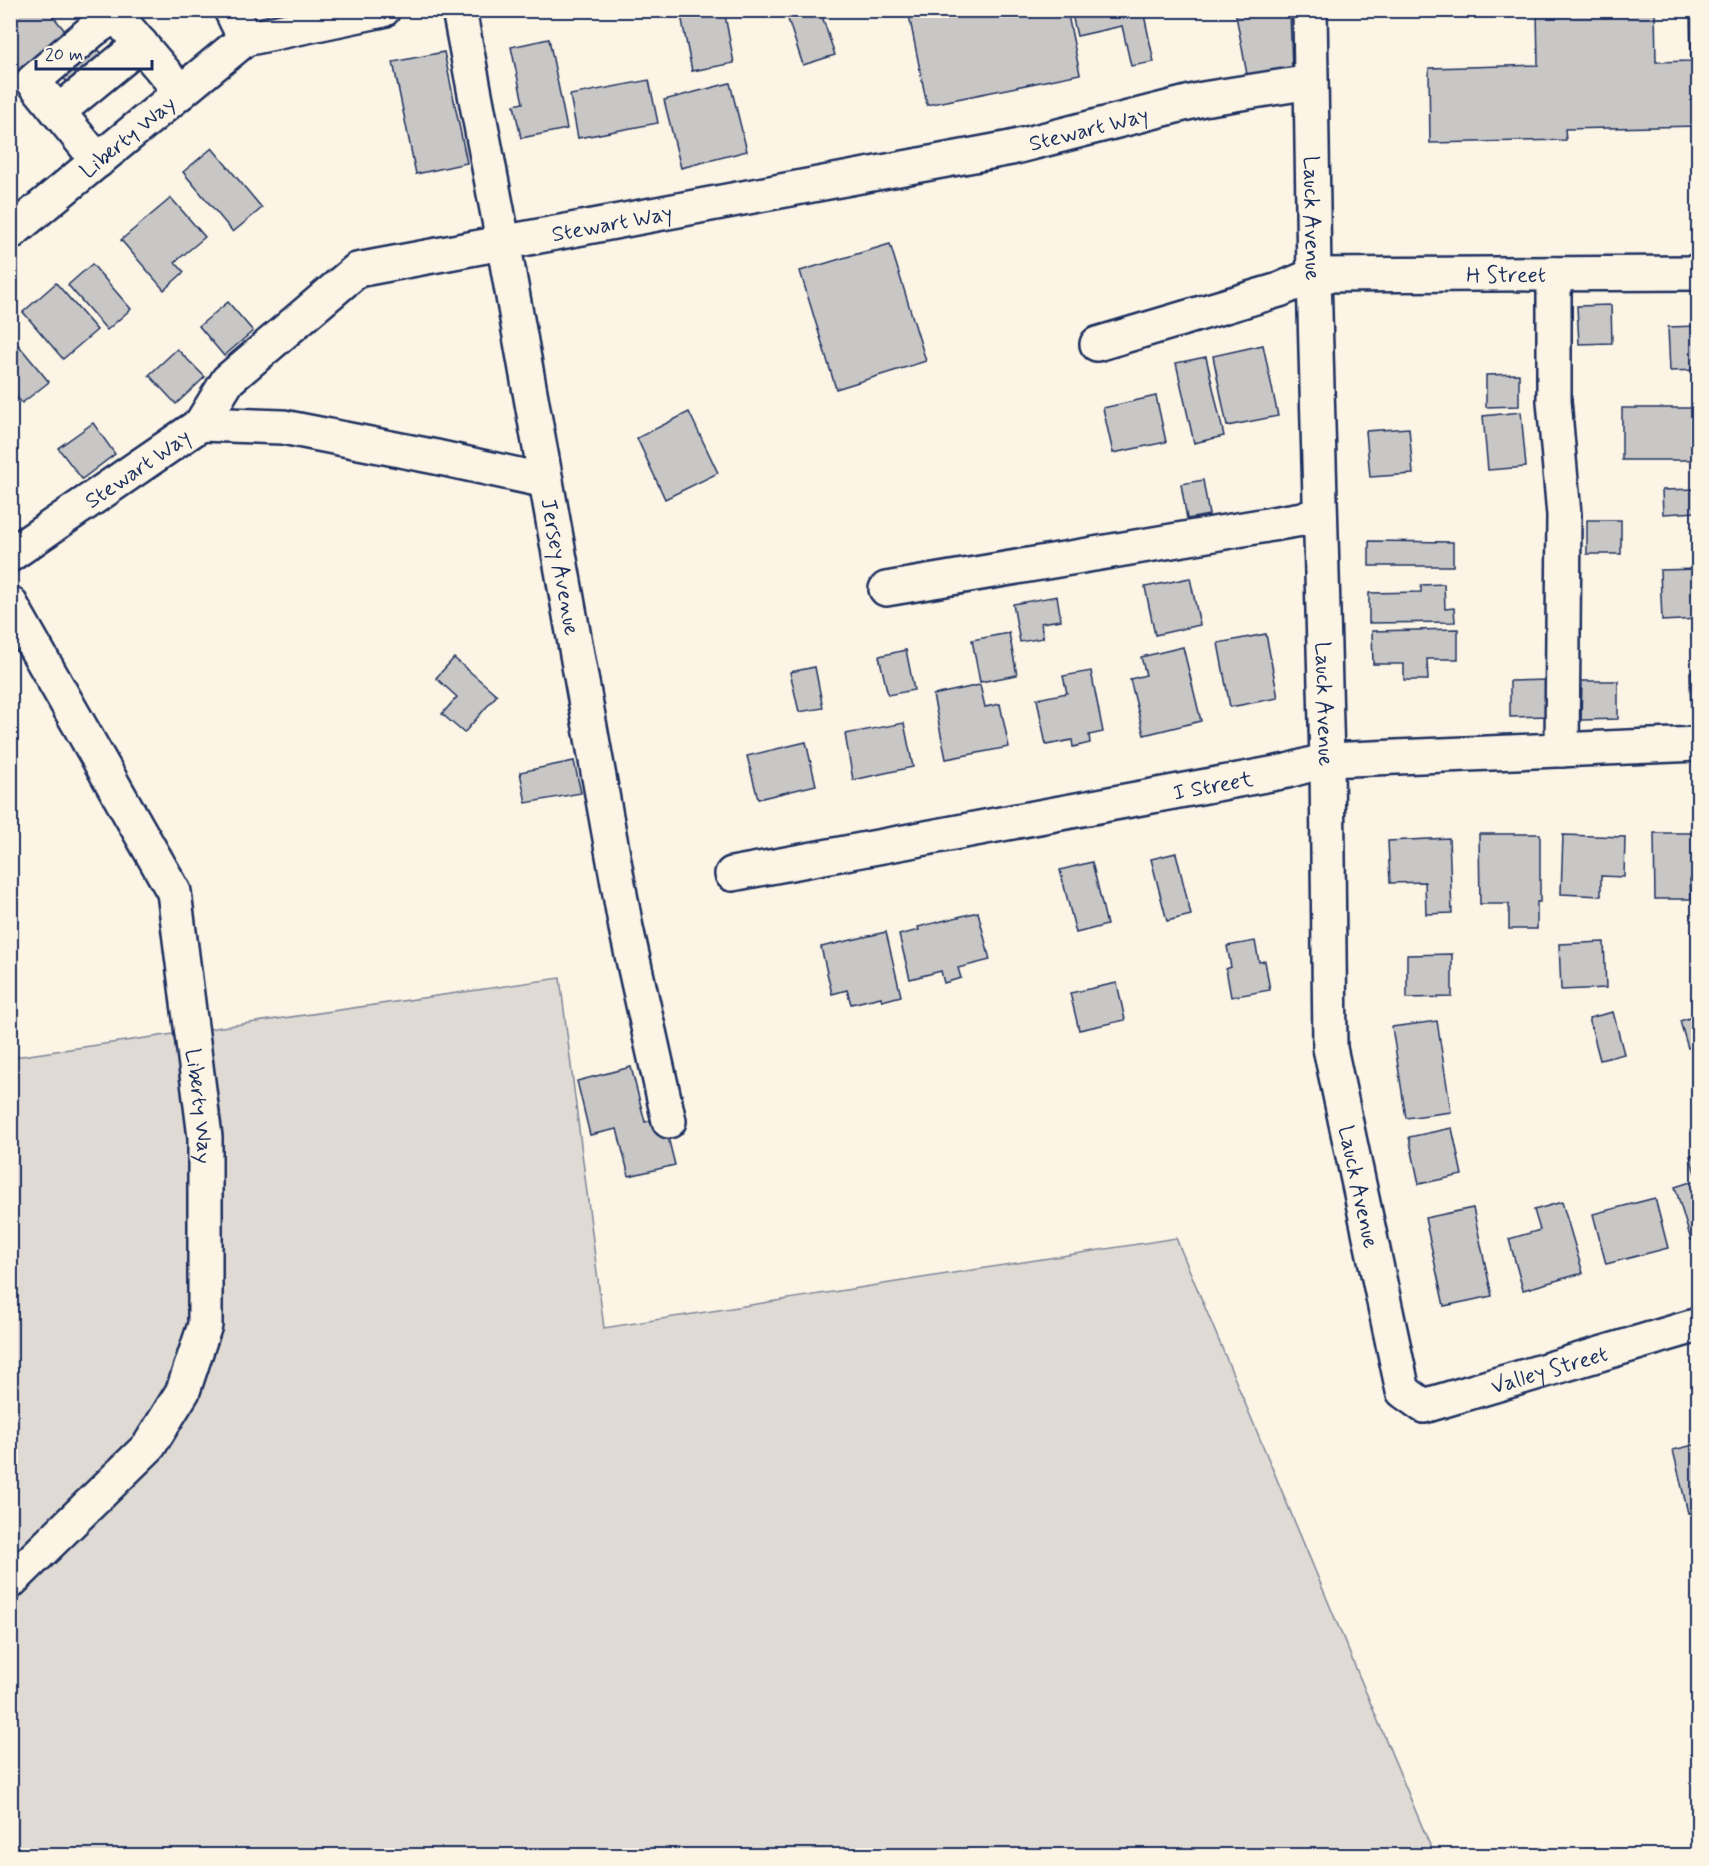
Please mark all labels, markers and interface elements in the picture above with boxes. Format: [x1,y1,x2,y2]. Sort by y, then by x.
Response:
scale bar [36,33,152,71]
text: 20 m [45,43,83,67]
street label: Liberty Way [75,90,182,185]
street label: Stewart Way [1026,101,1152,159]
street label: Lauck Avenue [1296,155,1326,281]
street label: Stewart Way [550,199,675,249]
street label: H Street [1466,262,1546,290]
street label: Stewart Way [80,423,196,516]
street label: Jersey Avenue [533,496,585,638]
street label: Lauck Avenue [1308,641,1339,766]
street label: I Street [1171,766,1255,808]
street label: Liberty Way [178,1047,217,1164]
street label: Lauck Avenue [1331,1123,1384,1251]
street label: Valley Street [1488,1340,1611,1401]

